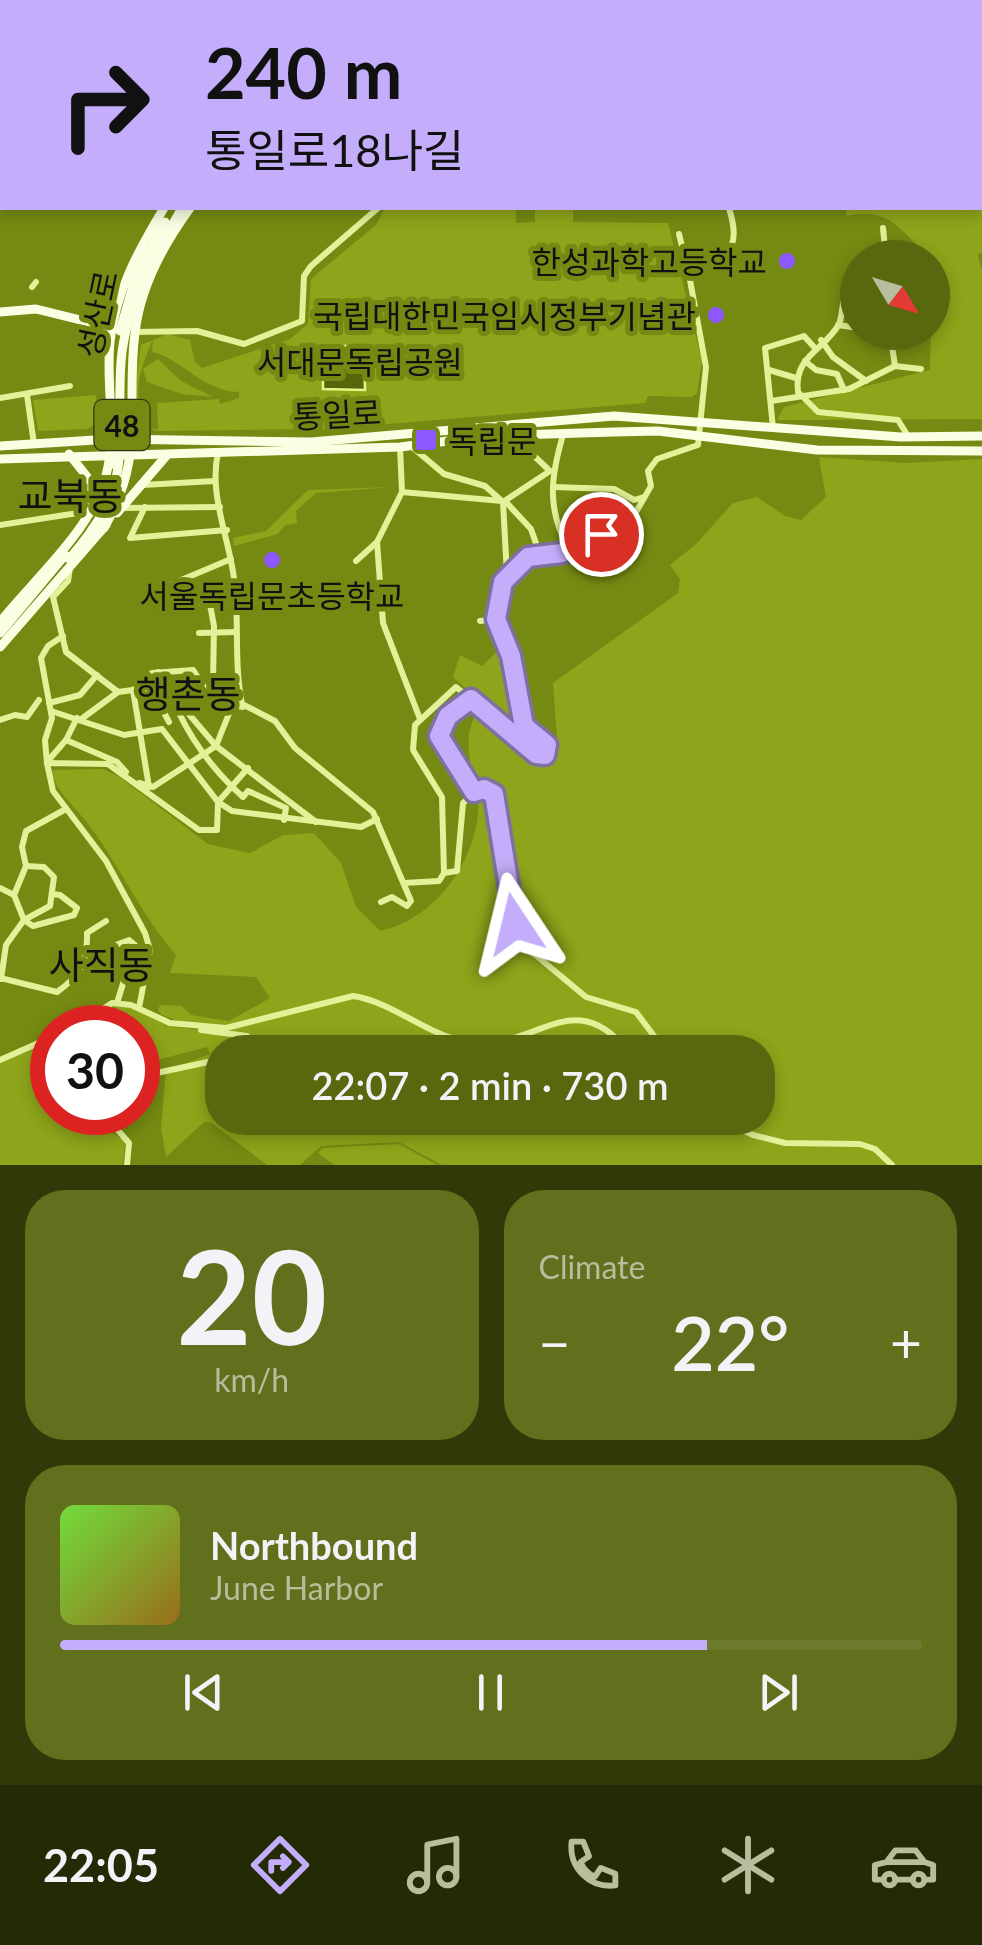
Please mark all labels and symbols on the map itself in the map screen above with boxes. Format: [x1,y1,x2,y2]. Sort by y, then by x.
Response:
north arrow [840,240,950,350]
place label: 한성과학고등학교 [531,242,767,281]
marker: 한성과학고등학교 [776,250,798,272]
street label: 성산로 [69,267,125,361]
place label: 국립대한민국임시정부기념관 [313,296,696,335]
marker: 국립대한민국임시정부기념관 [705,304,727,326]
park label: 서대문독립공원 [257,342,463,381]
street label: 통일로 [292,392,382,436]
road number: 48 [94,400,150,450]
place label: 독립문 [448,421,536,460]
marker: 독립문 [413,427,439,453]
district label: 교북동 [18,472,122,518]
pin [559,492,644,577]
marker: 서울독립문초등학교 [261,549,283,571]
place label: 서울독립문초등학교 [140,576,404,615]
district label: 행촌동 [136,670,240,716]
position arrow [463,872,567,976]
district label: 사직동 [49,941,153,987]
speed limit sign: 30 [30,1005,160,1135]

